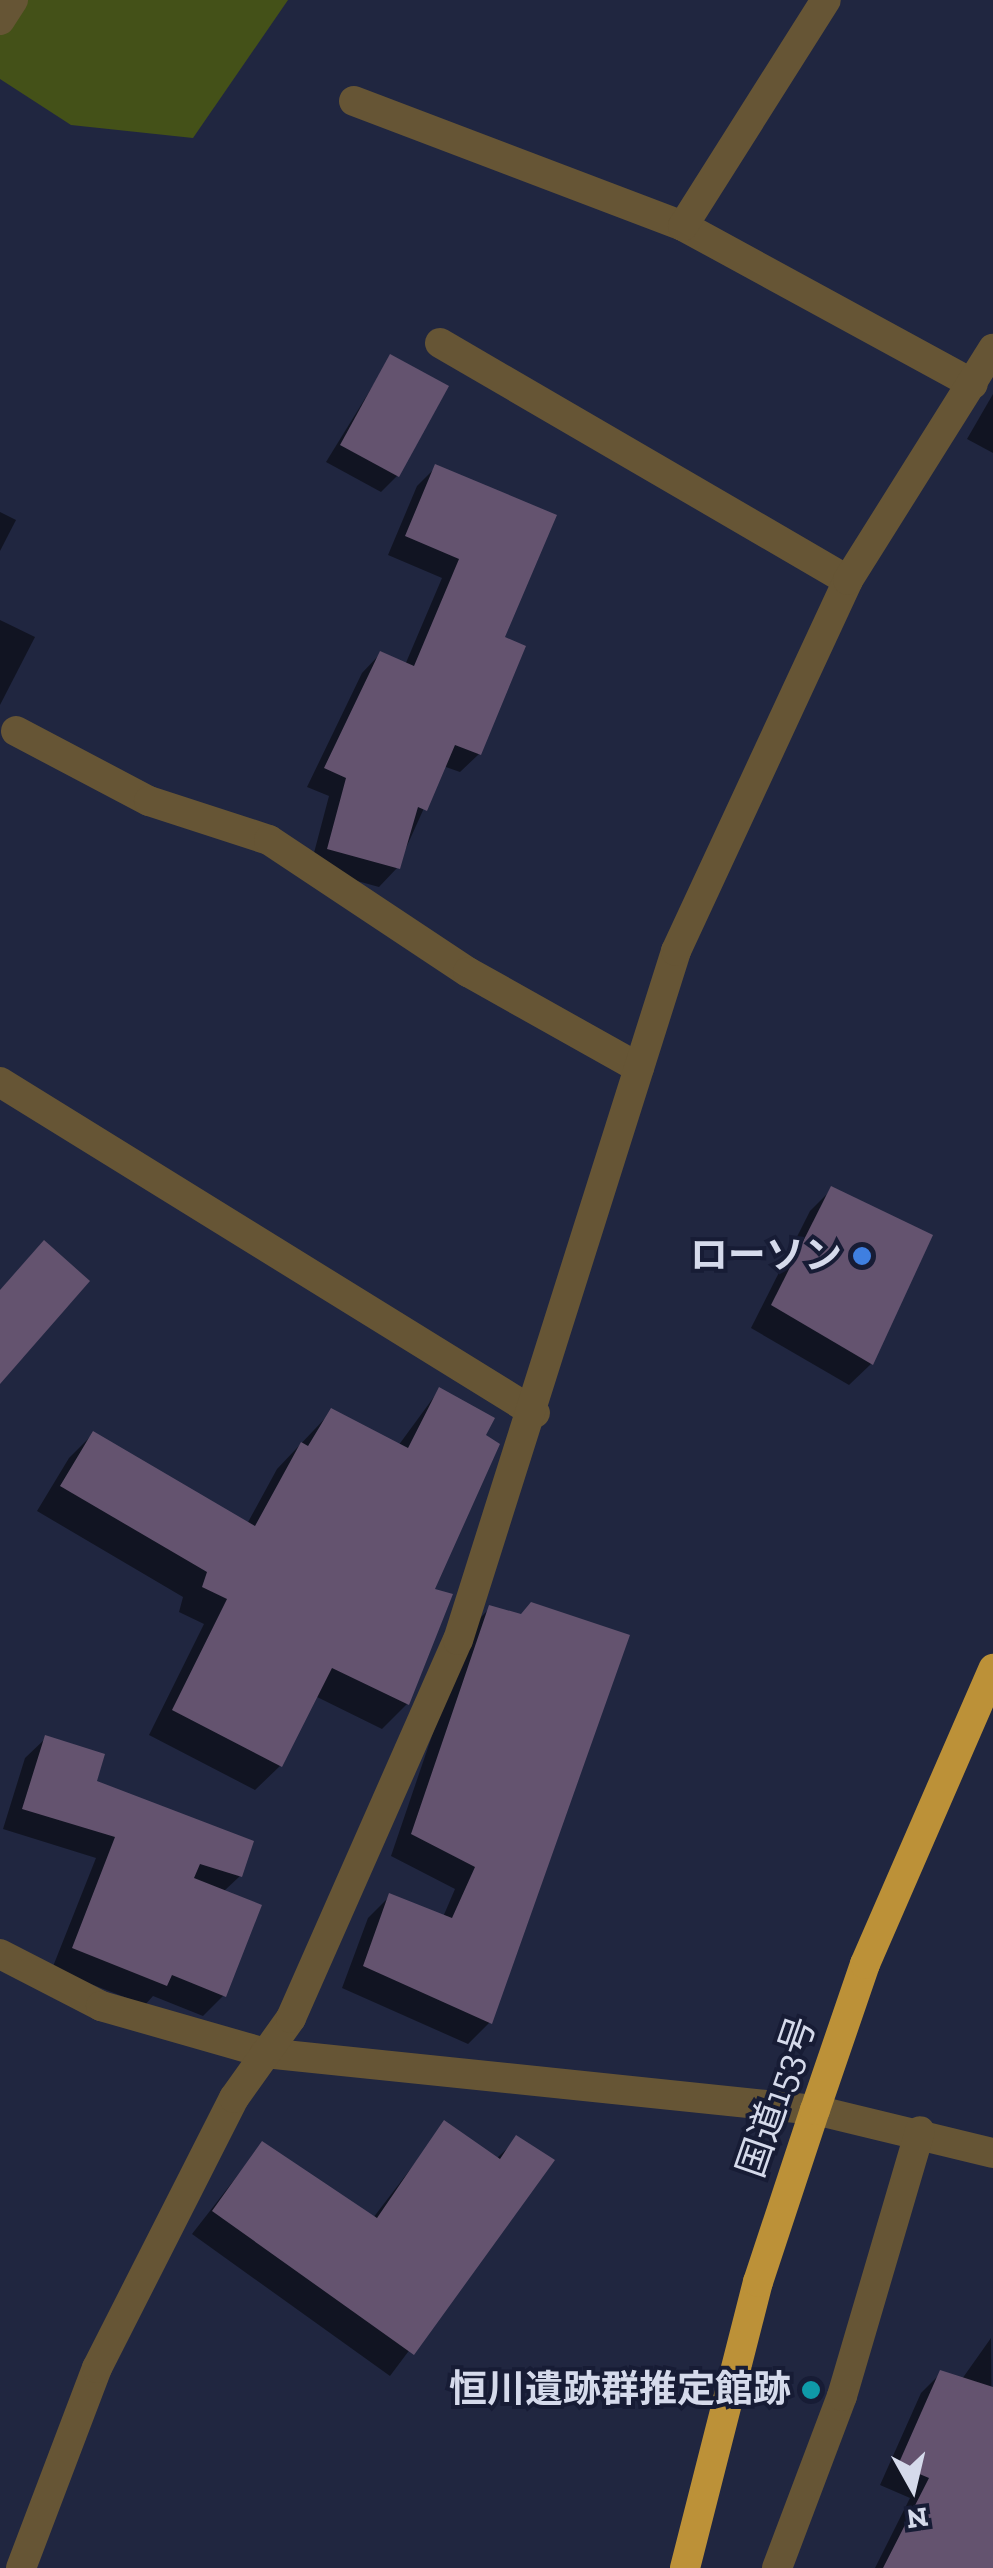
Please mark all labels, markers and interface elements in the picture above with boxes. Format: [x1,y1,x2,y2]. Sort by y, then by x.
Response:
place label: ローソン [690,1233,842,1279]
marker: ローソン [851,1245,873,1267]
street label: 国道153号 [728,2011,826,2183]
place label: 恒川遺跡群推定館跡 [449,2367,791,2413]
marker: 恒川遺跡群推定館跡 [800,2379,822,2401]
north arrow [863,2438,963,2538]
text: N [904,2500,930,2536]

